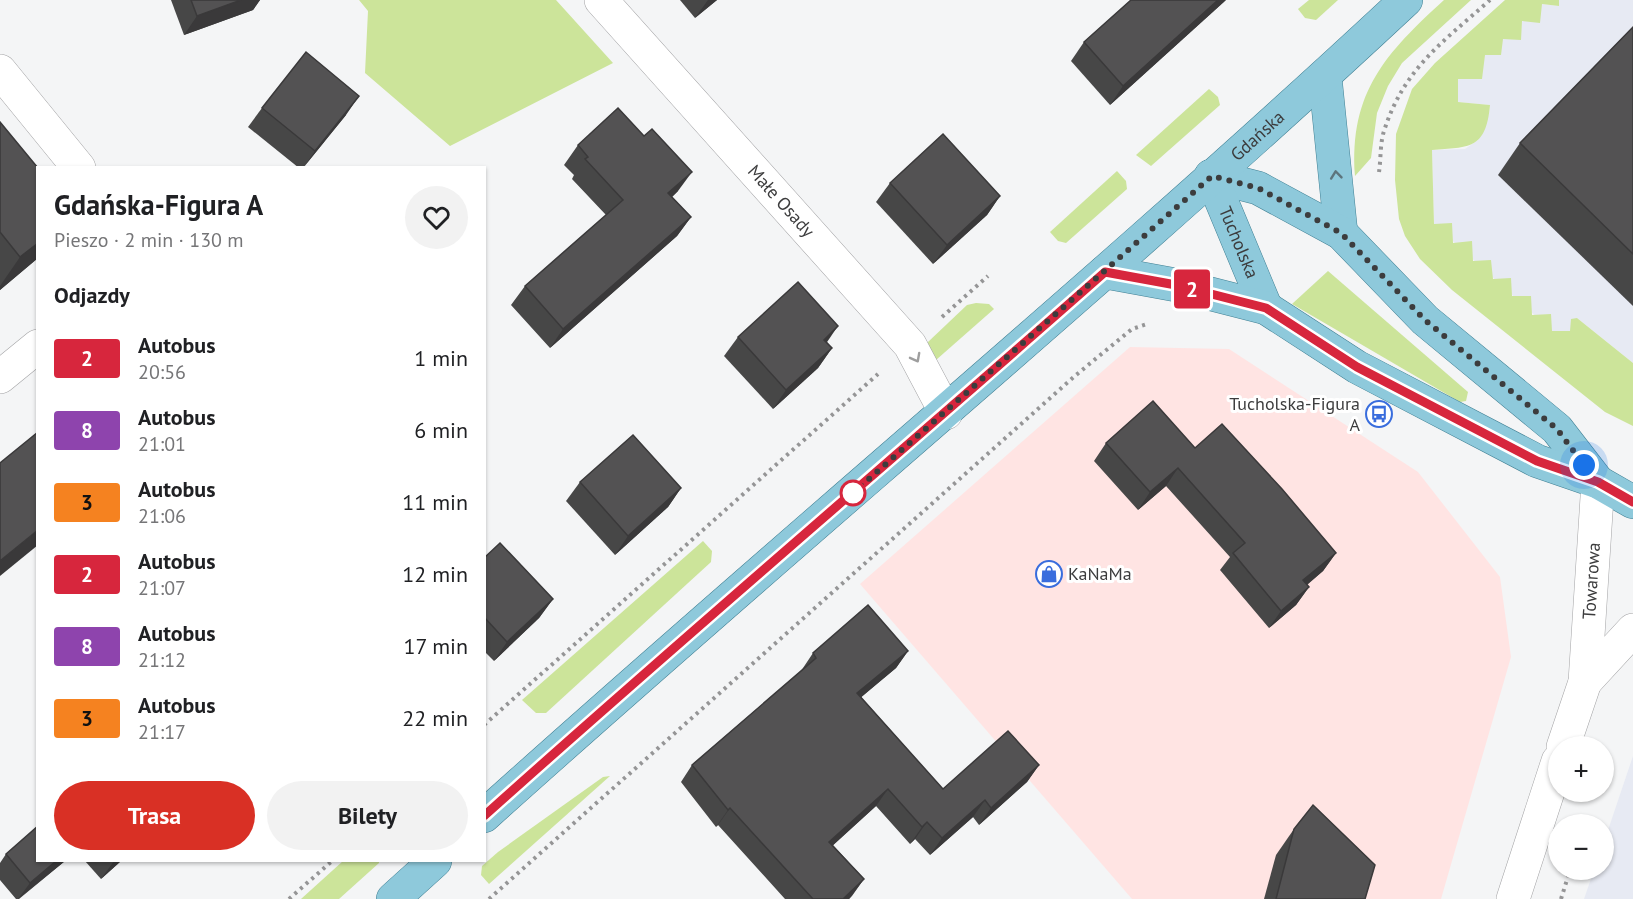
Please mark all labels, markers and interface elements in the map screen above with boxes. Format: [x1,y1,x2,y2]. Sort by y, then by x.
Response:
street label: Gdańska [1226,105,1289,166]
street label: Małe Osady [743,160,820,242]
one-way arrow [1330,171,1343,180]
text: Gdańska-Figura A [54,186,263,223]
button: heart [405,186,468,249]
street label: Tucholska [1214,203,1264,282]
text: Pieszo · 2 min · 130 m [54,227,244,253]
line badge: 2 [1172,270,1212,308]
text: 2 [1186,276,1198,303]
text: Odjazdy [54,281,130,309]
text: Autobus [138,331,215,359]
text: 1 min [414,344,468,372]
text: 2 [81,345,93,372]
one-way arrow [909,352,920,362]
text: 20:56 [138,359,186,385]
place label: Tucholska-Figura A [1229,392,1360,436]
bus stop icon: Tucholska-Figura A [1364,399,1394,429]
text: Autobus [138,403,215,431]
text: 6 min [414,416,468,444]
text: 8 [81,417,93,444]
text: 21:01 [138,431,186,457]
your location [1569,450,1599,480]
text: Autobus [138,475,215,503]
unlabelled marker [840,480,866,506]
text: 11 min [402,488,468,516]
text: 3 [81,489,93,516]
text: 21:06 [138,503,186,529]
street label: Towarowa [1577,542,1605,620]
text: Autobus [138,547,215,575]
shop icon: KaNaMa [1034,559,1064,589]
text: 12 min [402,560,468,588]
text: 2 [81,561,93,588]
place label: KaNaMa [1068,562,1132,585]
text: 21:07 [138,575,186,601]
text: Autobus [138,619,215,647]
text: 17 min [404,632,468,660]
text: 8 [81,633,93,660]
text: 21:12 [138,647,186,673]
text: Autobus [138,691,215,719]
text: 22 min [402,704,468,732]
text: 3 [81,705,93,732]
text: 21:17 [138,719,186,745]
map controls [1548,736,1614,880]
button: + [1548,736,1614,802]
button: Trasa [54,781,255,850]
button: Bilety [267,781,468,850]
button: − [1548,814,1614,880]

